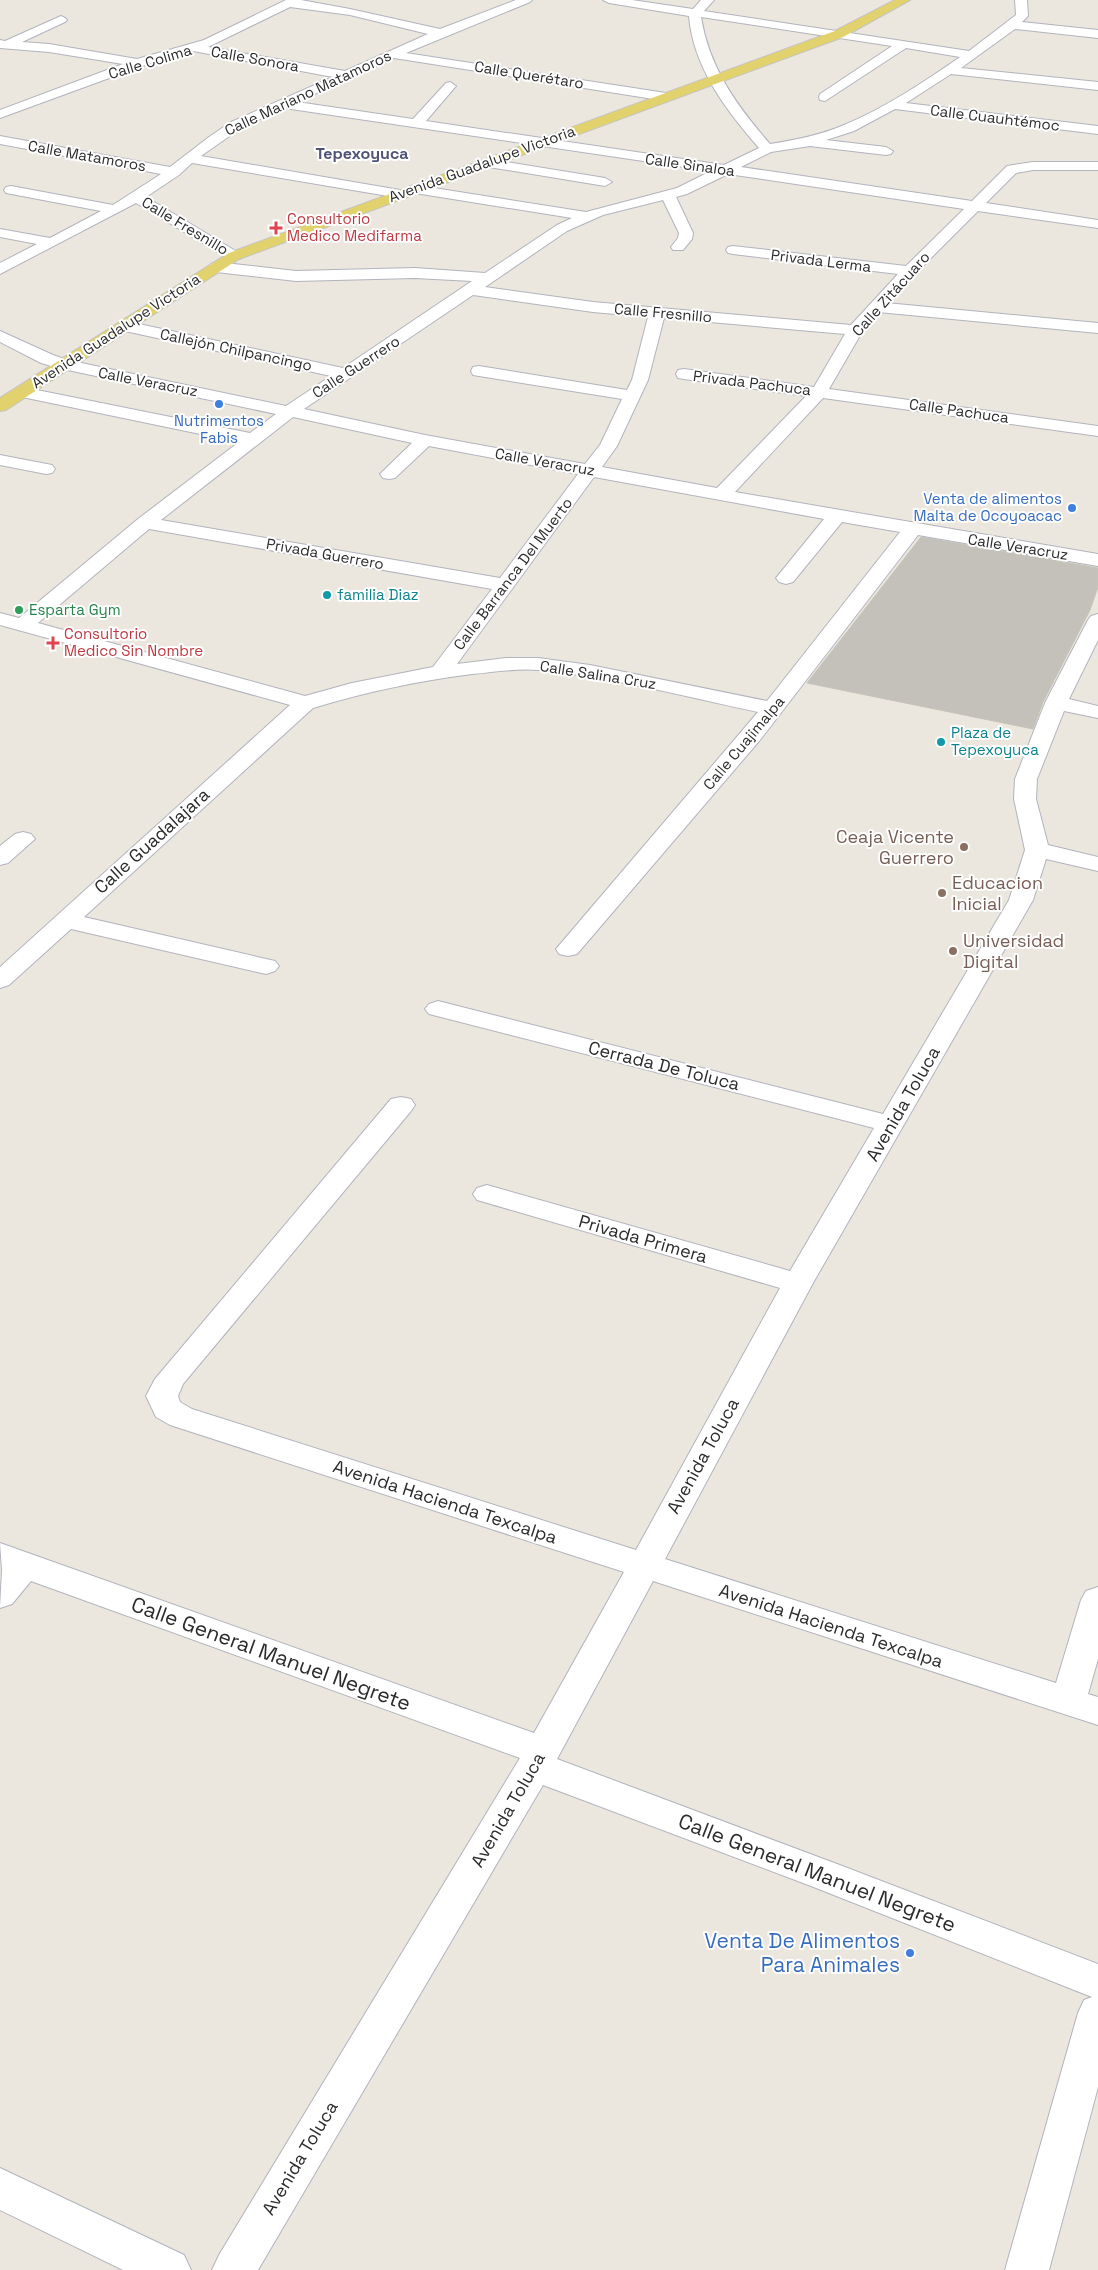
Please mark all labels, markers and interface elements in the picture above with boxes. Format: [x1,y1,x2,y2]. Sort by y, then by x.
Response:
street label: Calle Colima [106,40,194,83]
street label: Calle Sonora [209,41,301,76]
street label: Calle Mariano Matamoros [221,46,394,140]
street label: Calle Querétaro [473,56,585,93]
street label: Calle Cuauhtémoc [929,100,1061,135]
street label: Avenida Guadalupe Victoria [386,121,578,206]
street label: Calle Matamoros [27,136,148,175]
district label: Tepexoyuca [315,143,409,164]
street label: Calle Sinaloa [644,149,737,180]
street label: Calle Fresnillo [138,192,232,259]
place label: Consultorio Medico Medifarma [287,209,422,245]
marker: Consultorio Medico Medifarma [269,221,283,235]
street label: Privada Lerma [770,245,873,276]
street label: Calle Zitácuaro [848,247,934,340]
street label: Avenida Guadalupe Victoria [28,269,204,392]
street label: Calle Fresnillo [613,299,713,326]
street label: Callejón Chilpancingo [158,324,314,375]
street label: Calle Guerrero [308,331,403,402]
street label: Calle Veracruz [97,363,200,400]
street label: Privada Pachuca [692,366,813,399]
street label: Calle Pachuca [908,394,1010,427]
marker: Nutrimentos Fabis [213,398,225,410]
place label: Nutrimentos Fabis [174,411,264,447]
street label: Calle Veracruz [494,443,597,480]
place label: Venta de alimentos Malta de Ocoyoacac [913,489,1062,525]
street label: Calle Barranca Del Muerto [449,494,576,654]
marker: Venta de alimentos Malta de Ocoyoacac [1066,502,1078,514]
street label: Calle Veracruz [967,529,1070,564]
street label: Privada Guerrero [265,534,385,573]
place label: familia Diaz [337,585,419,604]
marker: familia Diaz [321,589,333,601]
place label: Esparta Gym [29,600,121,619]
marker: Esparta Gym [13,604,25,616]
place label: Consultorio Medico Sin Nombre [64,624,203,660]
marker: Consultorio Medico Sin Nombre [46,636,60,650]
street label: Calle Salina Cruz [539,656,658,693]
street label: Calle Cuajimalpa [699,692,789,793]
place label: Plaza de Tepexoyuca [951,723,1039,759]
marker: Plaza de Tepexoyuca [935,736,947,748]
street label: Calle Guadalajara [89,783,214,898]
place label: Ceaja Vicente Guerrero [836,825,954,869]
marker: Ceaja Vicente Guerrero [958,841,970,853]
place label: Educacion Inicial [952,871,1043,915]
marker: Educacion Inicial [936,887,948,899]
place label: Universidad Digital [963,929,1064,973]
marker: Universidad Digital [947,945,959,957]
street label: Cerrada De Toluca [586,1036,742,1095]
street label: Avenida Toluca [860,1042,945,1165]
street label: Privada Primera [576,1209,710,1268]
street label: Avenida Toluca [661,1394,744,1518]
street label: Avenida Hacienda Texcalpa [330,1454,560,1549]
street label: Avenida Hacienda Texcalpa [716,1578,946,1673]
street label: Calle General Manuel Negrete [128,1590,415,1717]
street label: Avenida Toluca [465,1748,550,1871]
street label: Calle General Manuel Negrete [674,1807,960,1938]
place label: Venta De Alimentos Para Animales [704,1927,900,1978]
marker: Venta De Alimentos Para Animales [904,1947,916,1959]
street label: Avenida Toluca [256,2097,343,2219]

